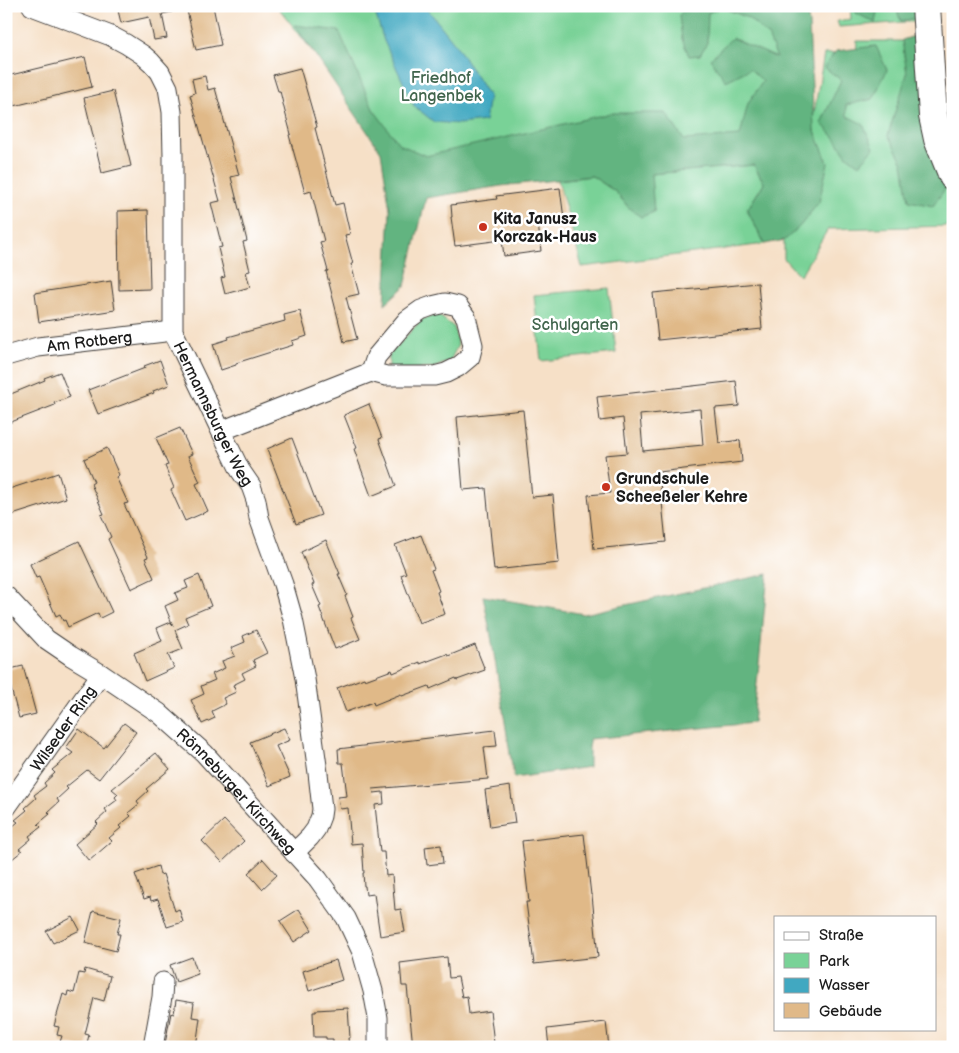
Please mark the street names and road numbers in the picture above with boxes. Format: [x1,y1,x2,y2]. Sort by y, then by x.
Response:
street label: Am Rotberg [46,328,133,357]
street label: Hermannsburger Weg [168,339,256,490]
street label: Wilseder Ring [27,682,101,776]
street label: Rönneburger Kirchweg [172,725,299,859]

